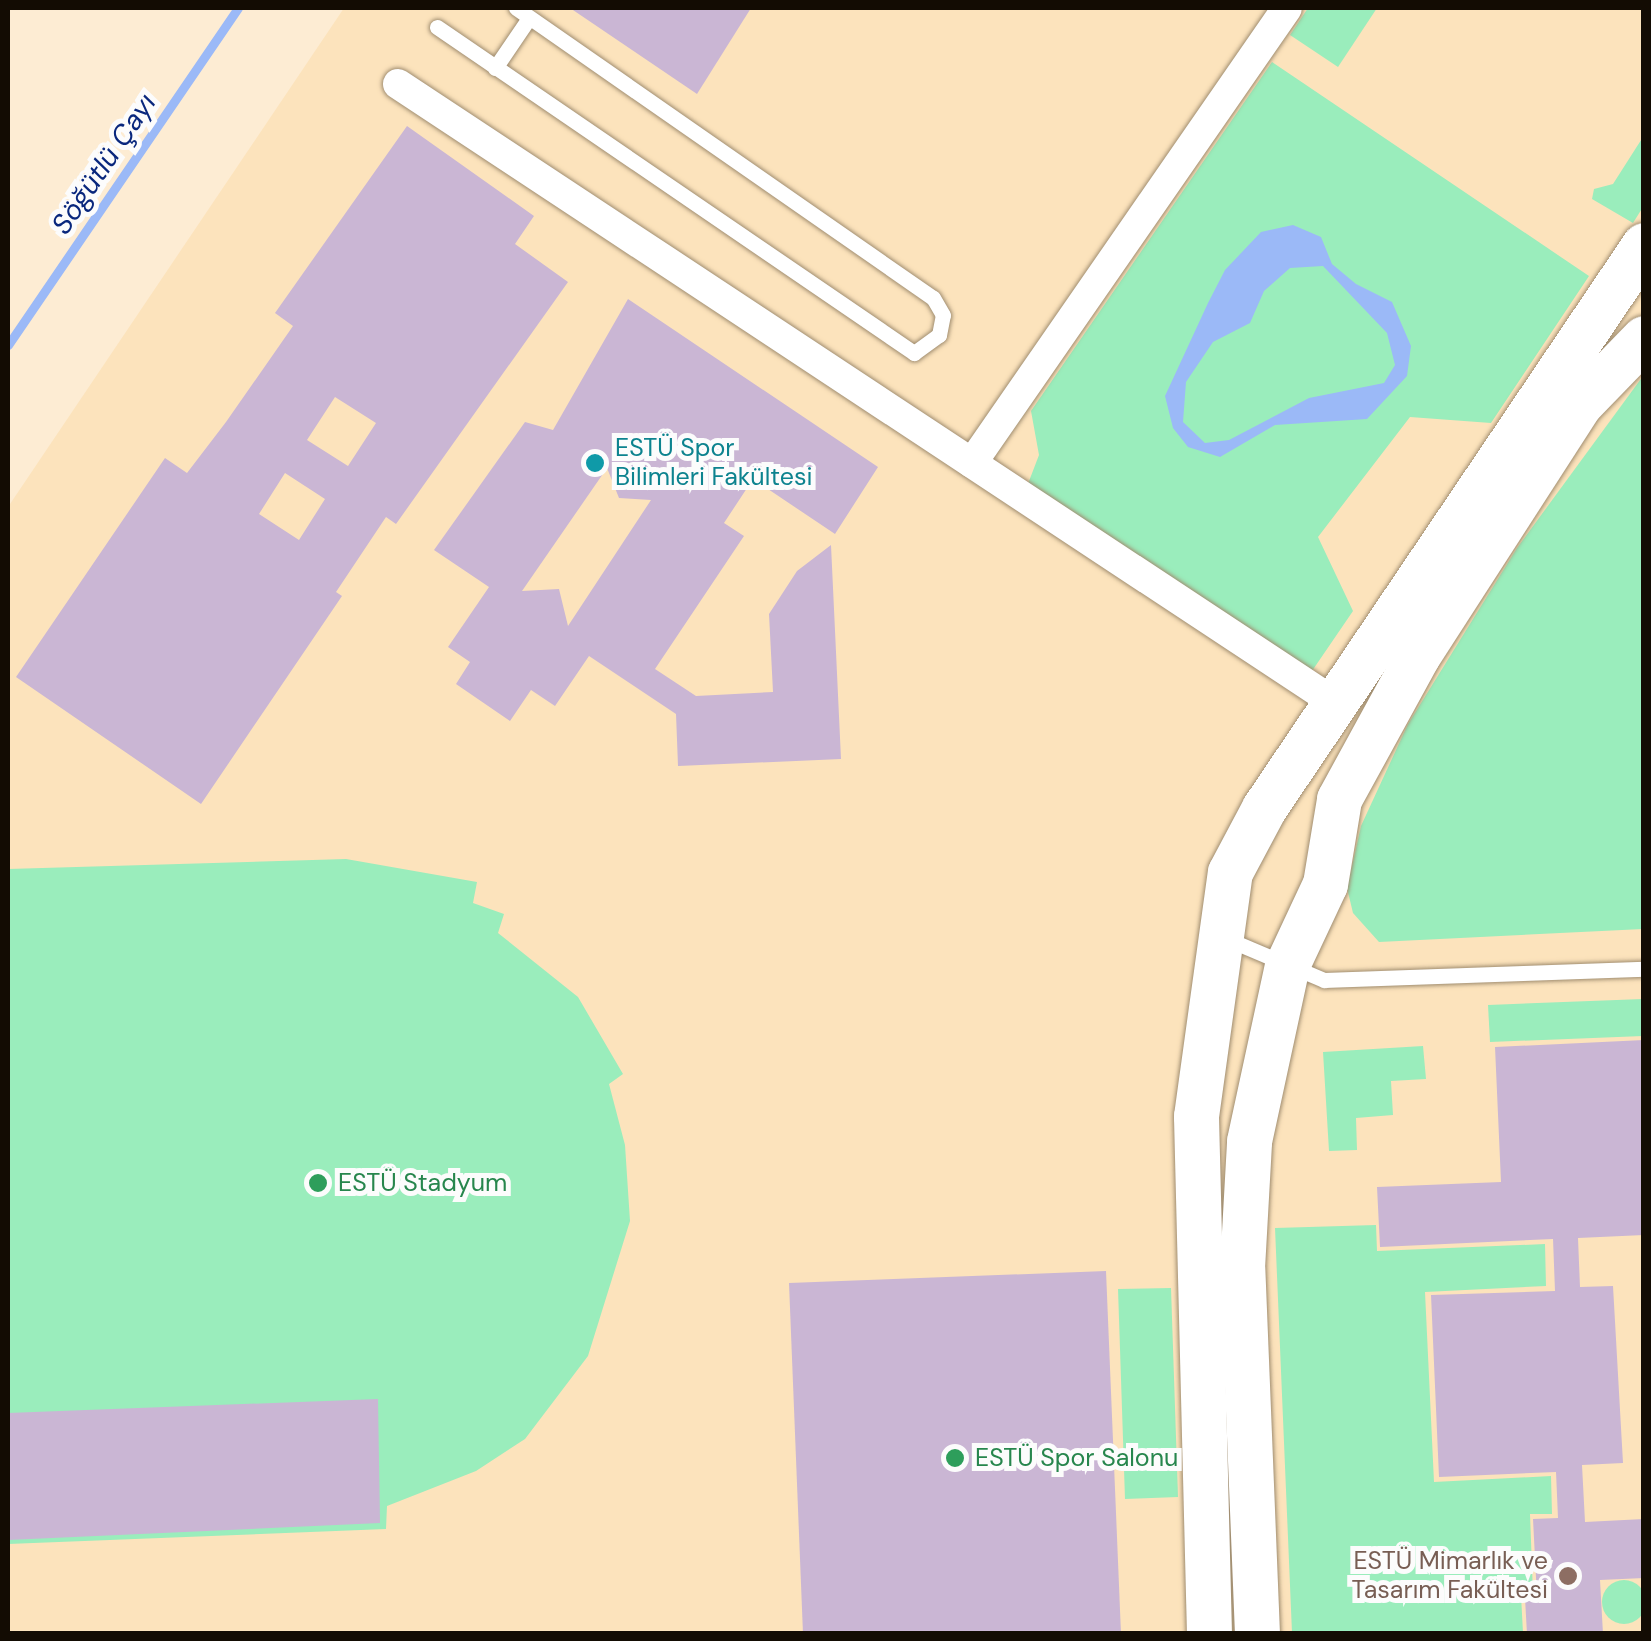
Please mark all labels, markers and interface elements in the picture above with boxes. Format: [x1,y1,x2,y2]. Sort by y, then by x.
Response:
water label: Söğütlü Çayı [45,87,163,241]
place label: ESTÜ Spor Bilimleri Fakültesi [615,434,812,493]
marker: ESTÜ Spor Bilimleri Fakültesi [584,452,606,474]
place label: ESTÜ Stadyum [338,1168,507,1198]
marker: ESTÜ Stadyum [307,1172,329,1194]
place label: ESTÜ Spor Salonu [975,1443,1178,1473]
marker: ESTÜ Spor Salonu [944,1447,966,1469]
place label: ESTÜ Mimarlık ve Tasarım Fakültesi [1352,1547,1548,1606]
marker: ESTÜ Mimarlık ve Tasarım Fakültesi [1557,1565,1579,1587]

